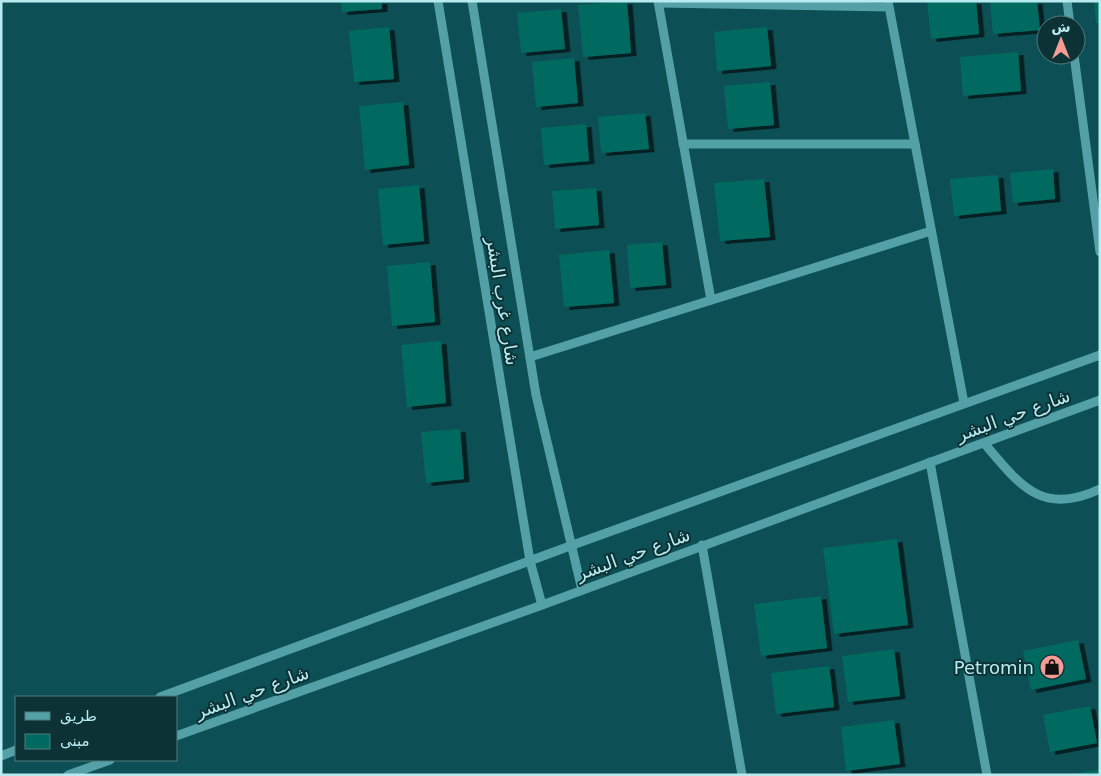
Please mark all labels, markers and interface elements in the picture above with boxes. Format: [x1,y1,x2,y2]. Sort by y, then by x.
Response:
north arrow [1036,15,1086,65]
text: ش [1051,19,1071,35]
street label: شارع غرب البشر [481,234,524,367]
street label: شارع حي البشر [952,385,1073,447]
street label: شارع حي البشر [572,524,693,586]
shop icon: Petromin [1039,654,1065,680]
place label: Petromin [954,657,1034,678]
street label: شارع حي البشر [191,662,312,724]
legend [15,696,178,761]
text: طريق [60,707,97,725]
text: مبنى [60,732,90,750]

